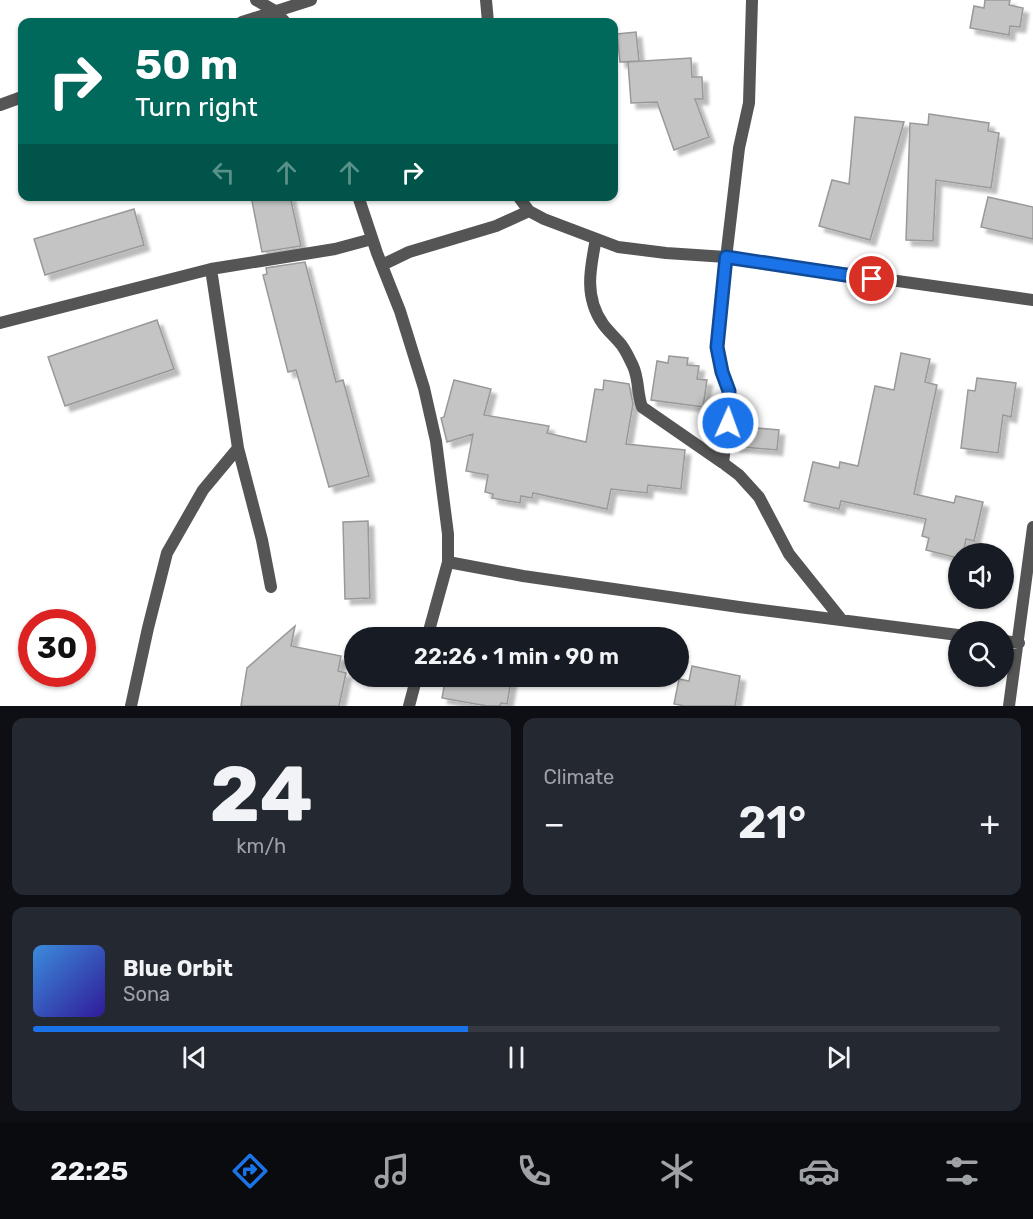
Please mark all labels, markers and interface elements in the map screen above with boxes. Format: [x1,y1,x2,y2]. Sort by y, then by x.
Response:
text: 50 m [135,40,238,90]
icon: right [36,42,114,120]
text: Turn right [135,91,258,123]
icon: left [207,156,240,189]
icon: ahead [270,156,303,189]
icon: ahead [333,156,366,189]
icon: right [396,156,429,189]
pin [846,253,897,304]
icon: arrive [855,262,888,295]
position arrow [696,391,760,455]
map controls [948,543,1014,687]
button: sound [948,543,1014,609]
speed limit sign: 30 [18,609,96,687]
button: search [948,621,1014,687]
text: 22:26 · 1 min · 90 m [414,643,619,670]
text: 24 [209,748,313,841]
text: Climate [544,765,614,789]
text: 21° [738,796,806,849]
text: − [544,804,565,843]
text: + [979,804,1000,843]
text: km/h [236,834,286,858]
text: Blue Orbit [123,955,233,982]
text: Sona [123,982,170,1006]
icon: previous [178,1041,211,1074]
icon: pause [500,1041,533,1074]
icon: next [822,1041,855,1074]
icon: directions [229,1150,271,1192]
icon: music [371,1150,413,1192]
icon: phone [513,1150,555,1192]
icon: climate [656,1150,698,1192]
icon: car [798,1150,840,1192]
icon: filters [941,1150,983,1192]
text: 22:25 [50,1155,128,1187]

